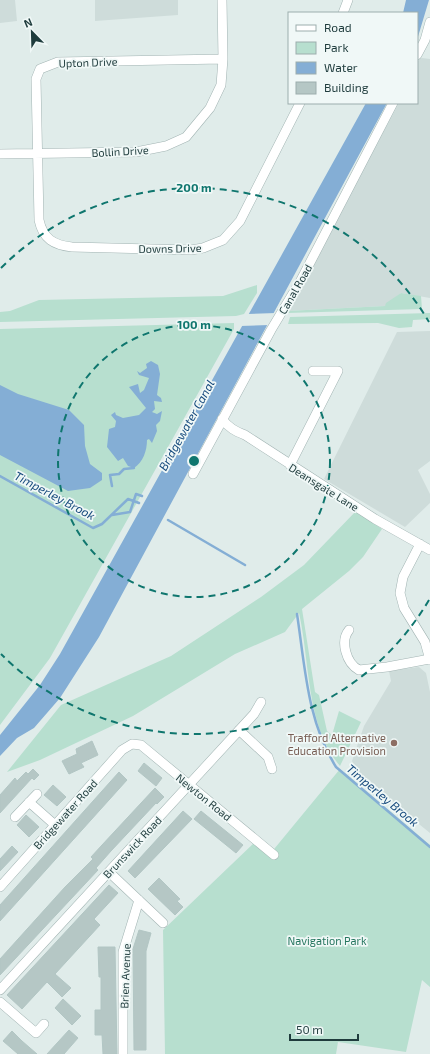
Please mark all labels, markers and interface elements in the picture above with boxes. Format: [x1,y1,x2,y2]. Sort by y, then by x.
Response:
north arrow [12,12,52,52]
legend [288,12,418,104]
text: N [22,15,34,30]
text: Road [324,20,352,34]
text: Park [324,40,349,54]
street label: Upton Drive [58,54,118,70]
text: Water [324,60,358,74]
text: Building [324,80,369,94]
street label: Bollin Drive [91,143,149,159]
text: 200 m [176,180,212,194]
street label: Downs Drive [138,241,202,255]
street label: Canal Road [275,262,315,316]
text: 100 m [177,317,211,331]
water label: Bridgewater Canal [155,377,217,473]
centre of rings [187,454,201,468]
street label: Deansgate Lane [287,460,361,514]
water label: Timperley Brook [12,468,98,523]
place label: Trafford Alternative Education Provision [287,731,386,757]
marker: Trafford Alternative Education Provision [389,738,399,748]
water label: Timperley Brook [344,761,422,830]
street label: Newton Road [174,771,234,823]
street label: Bridgewater Road [30,776,100,852]
street label: Brunswick Road [100,813,164,881]
park label: Navigation Park [288,934,367,947]
street label: Brien Avenue [117,943,133,1009]
scale bar [290,1016,358,1042]
text: 50 m [296,1022,323,1036]

